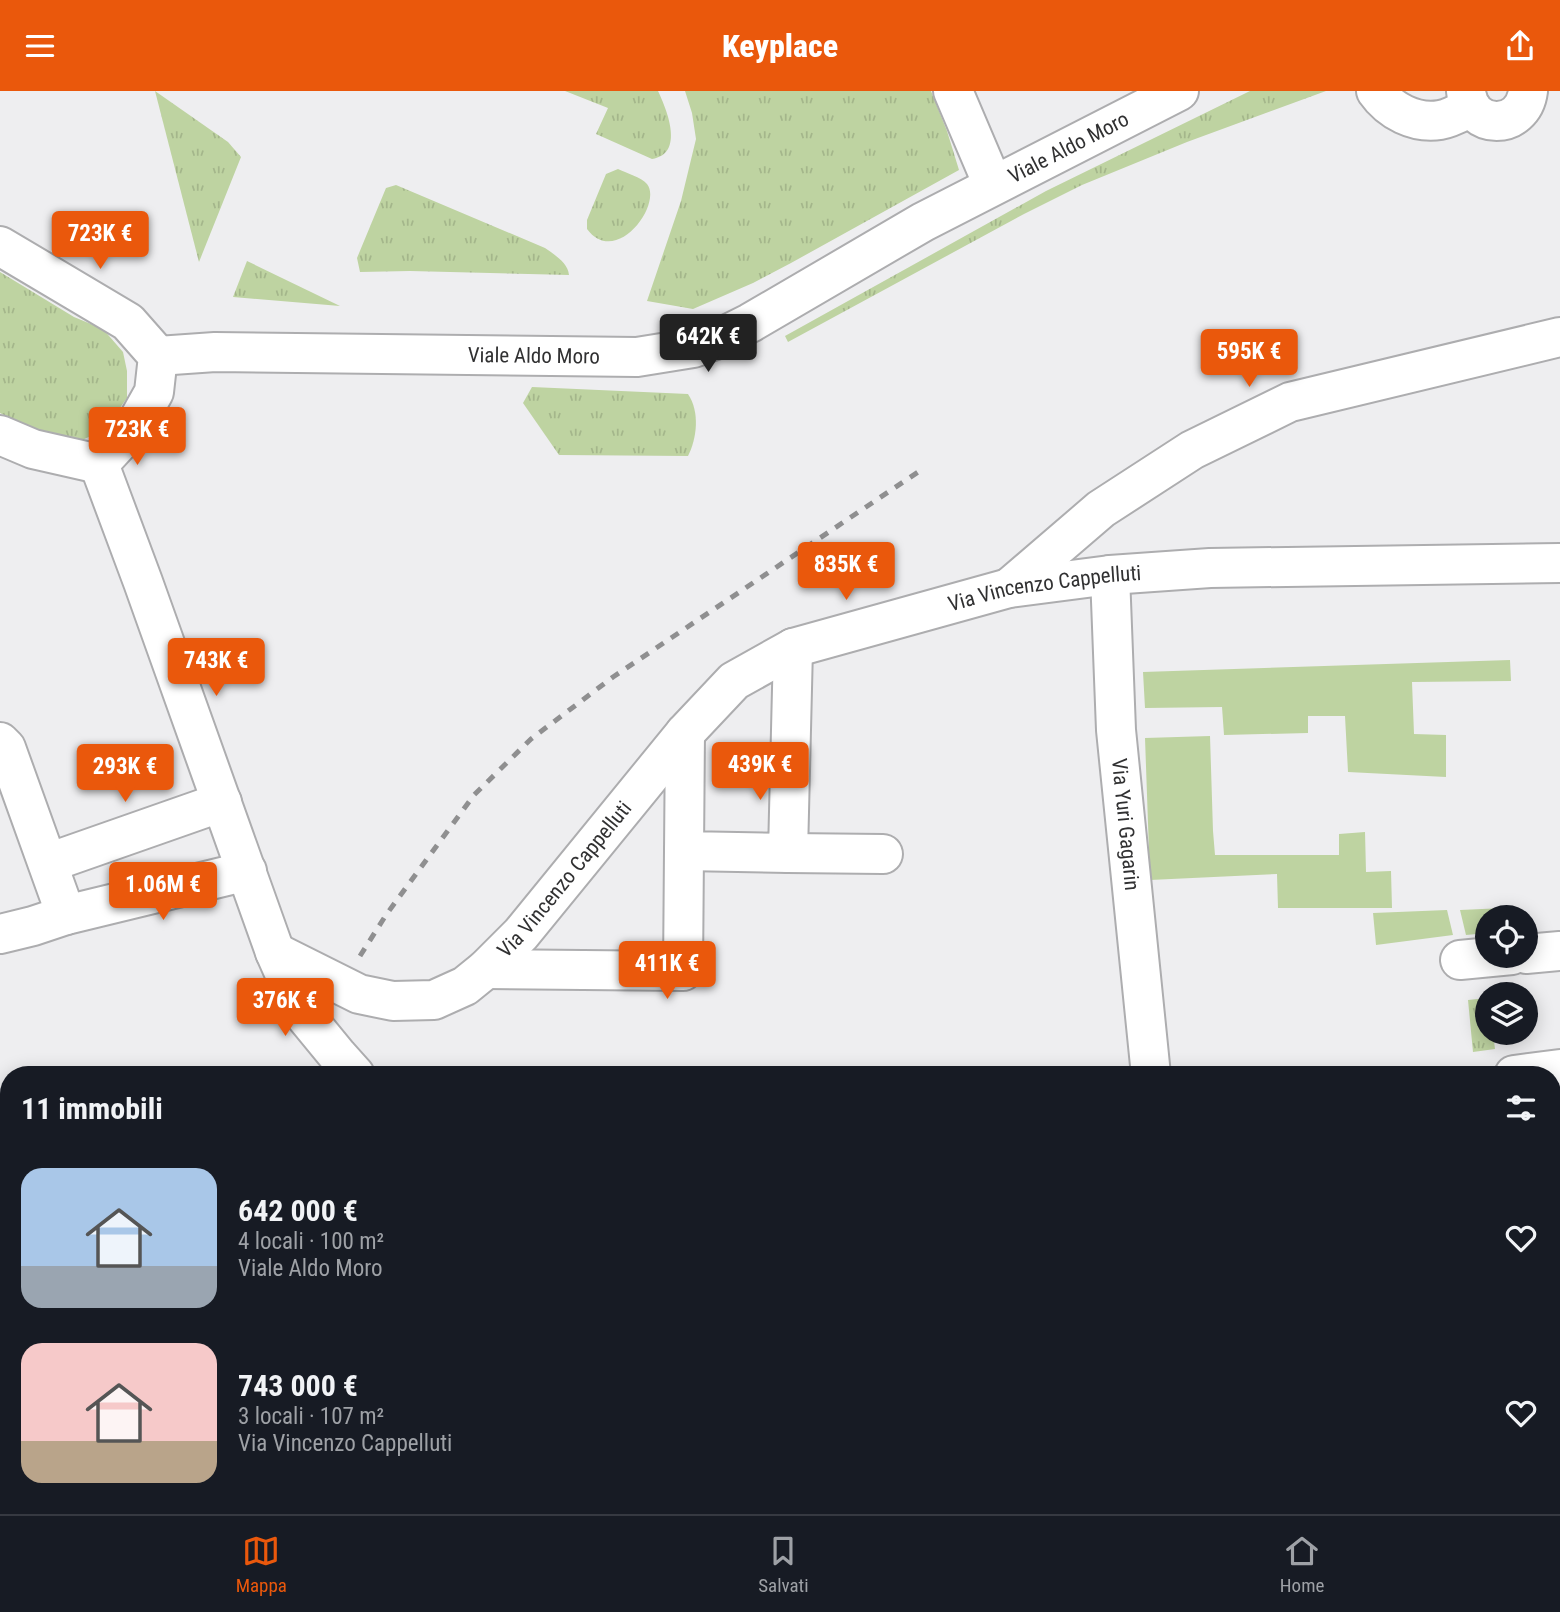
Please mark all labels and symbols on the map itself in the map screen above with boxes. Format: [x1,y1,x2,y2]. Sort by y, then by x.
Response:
street label: Viale Aldo Moro [1004,107,1133,188]
pin: 723K € [43,211,157,271]
pin: 642K € [651,315,765,374]
pin: 595K € [1192,329,1306,389]
street label: Viale Aldo Moro [468,343,600,369]
pin: 723K € [80,407,194,467]
pin: 835K € [789,543,903,602]
street label: Via Vincenzo Cappelluti [945,561,1142,616]
pin: 743K € [159,639,273,698]
pin: 439K € [703,743,817,802]
pin: 293K € [68,745,182,804]
street label: Via Yuri Gagarin [1107,757,1144,892]
street label: Via Vincenzo Cappelluti [493,796,636,962]
pin: 1.06M € [98,863,228,922]
pin: 411K € [610,941,724,1001]
pin: 376K € [228,979,342,1038]

